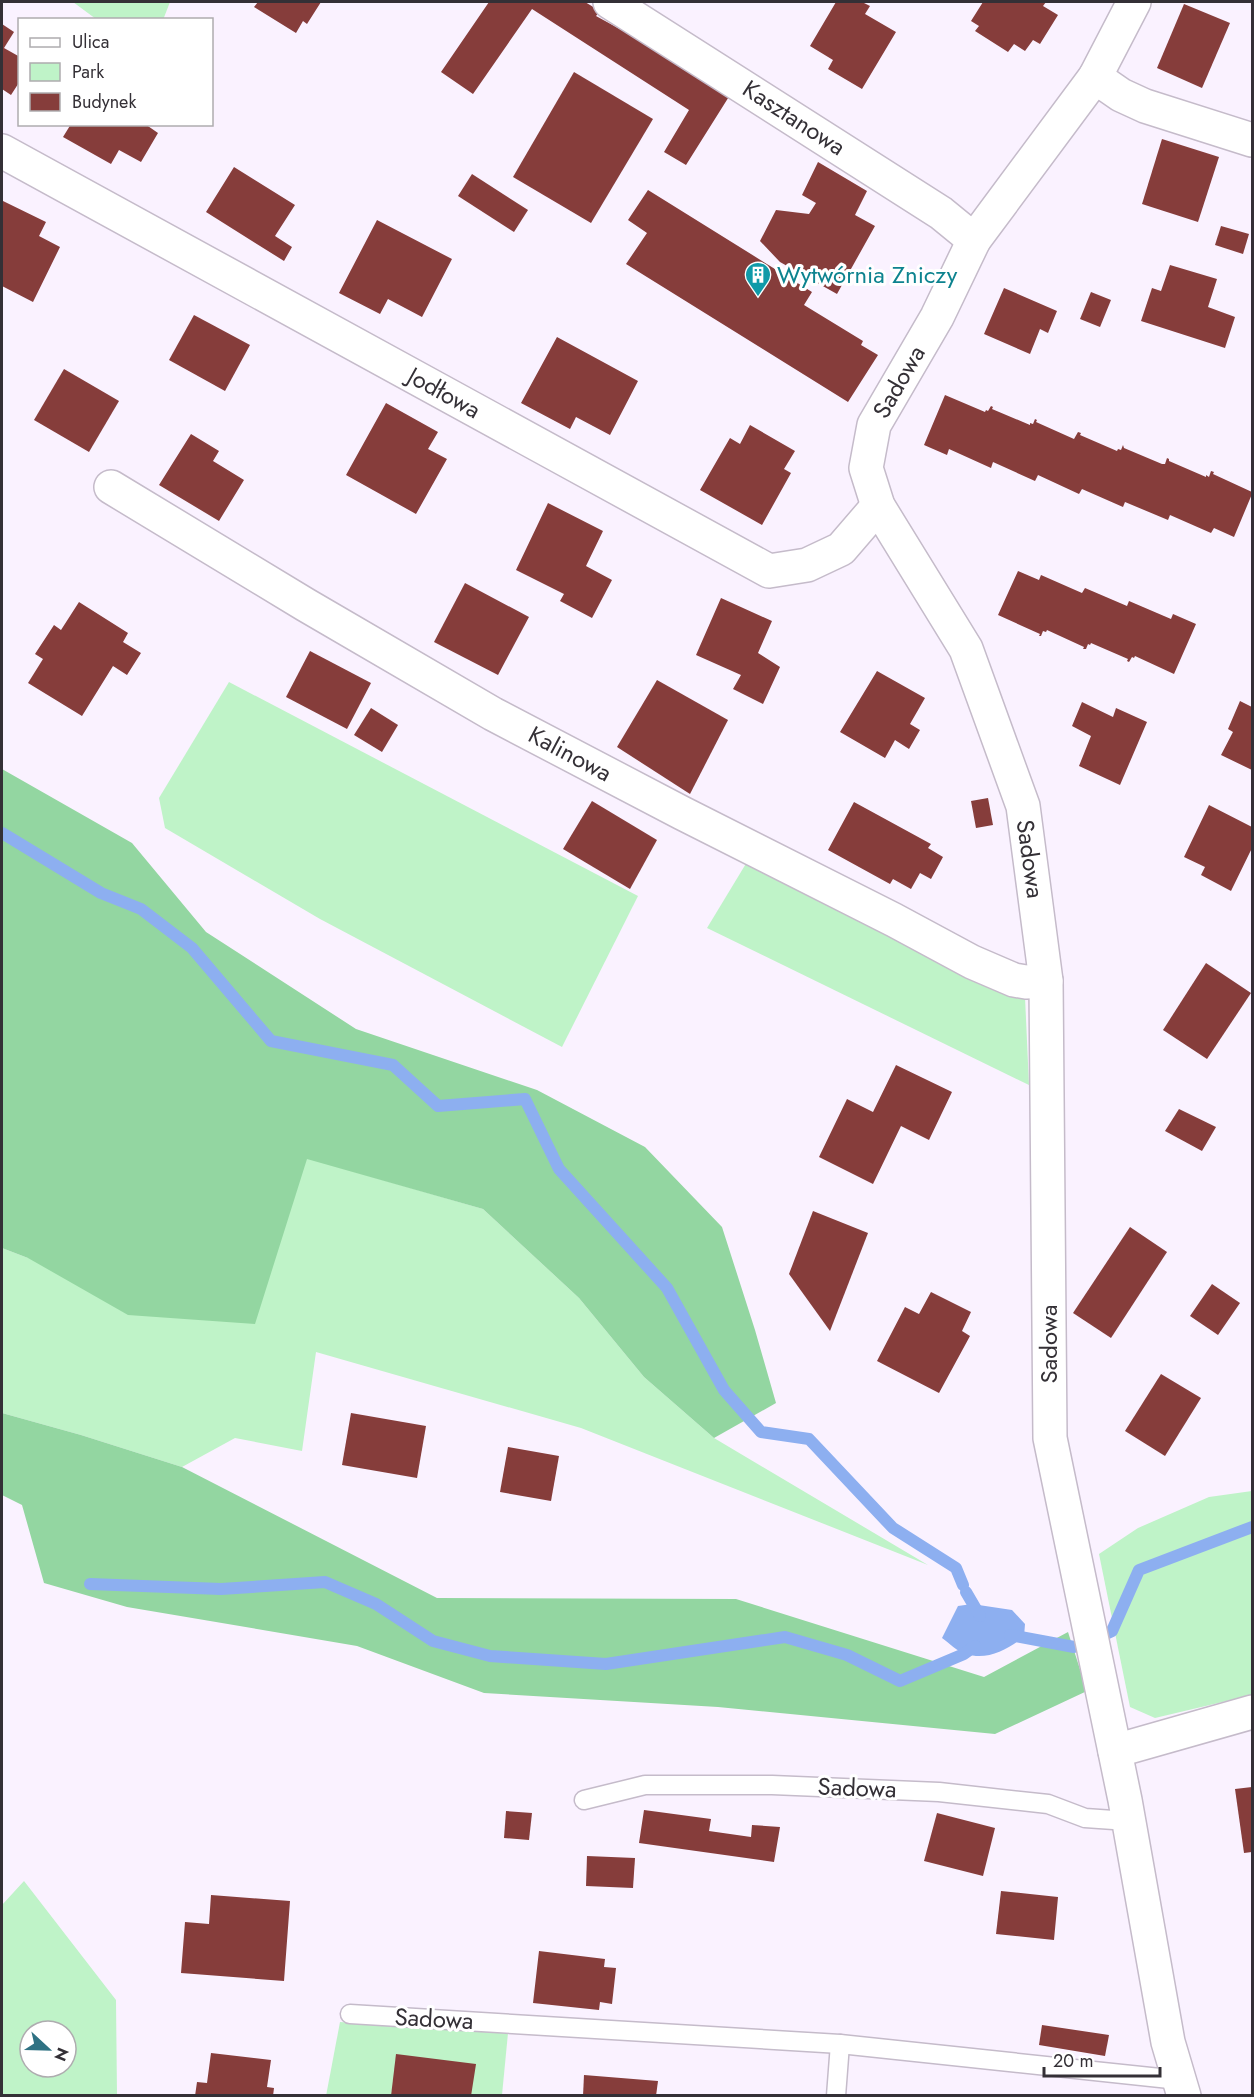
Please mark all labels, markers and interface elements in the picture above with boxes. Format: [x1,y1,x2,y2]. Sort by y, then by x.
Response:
legend [18,18,213,126]
text: Ulica [72,29,109,55]
text: Park [72,59,104,85]
street label: Kasztanowa [736,71,853,164]
text: Budynek [72,89,136,115]
place label: Wytwórnia Zniczy [777,257,958,292]
building icon: Wytwórnia Zniczy [743,260,773,298]
street label: Sadowa [864,339,933,425]
street label: Jodłowa [399,357,487,427]
street label: Kalinowa [522,717,618,790]
street label: Sadowa [1008,817,1053,900]
street label: Sadowa [1031,1305,1066,1383]
street label: Sadowa [817,1769,897,1806]
street label: Sadowa [394,1999,474,2038]
north arrow [18,2019,78,2079]
scale bar [1044,2040,1160,2078]
text: N [48,2044,74,2065]
text: 20 m [1053,2048,1093,2074]

